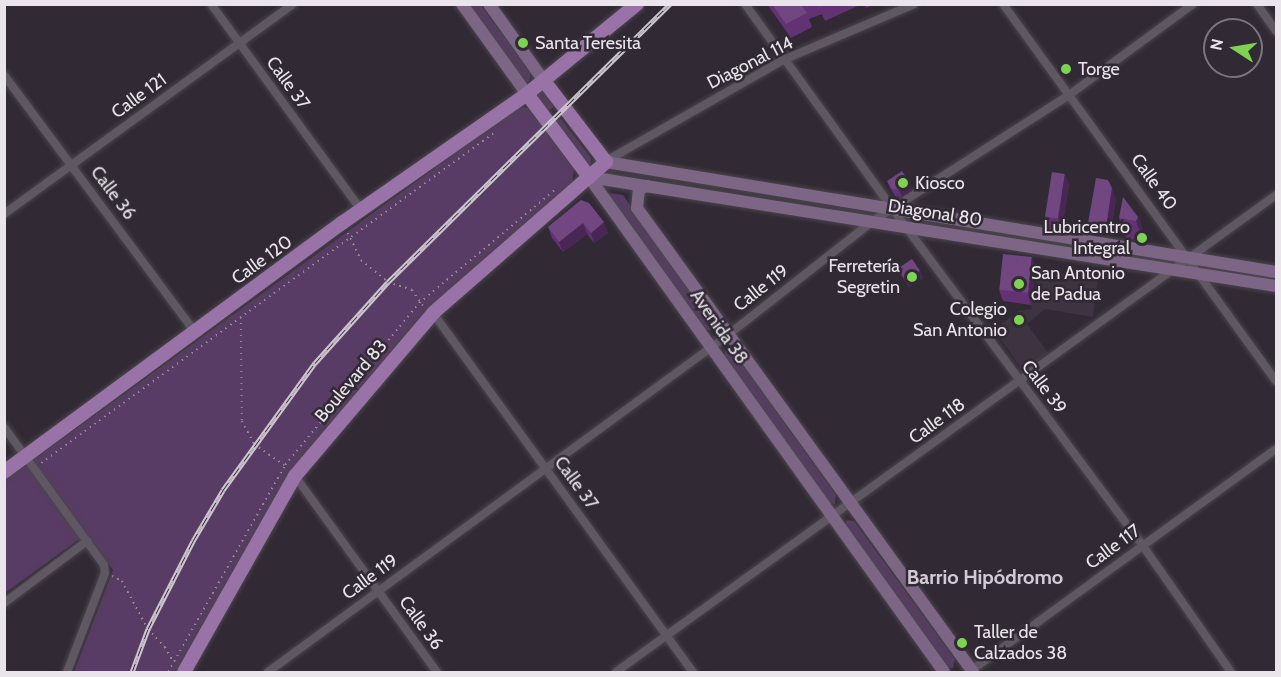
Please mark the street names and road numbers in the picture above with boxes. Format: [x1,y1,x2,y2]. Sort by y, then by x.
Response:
street label: Diagonal 114 [703,32,797,94]
street label: Calle 37 [262,52,314,114]
street label: Calle 121 [107,69,171,123]
street label: Calle 40 [1126,150,1182,214]
street label: Calle 36 [86,162,140,224]
street label: Diagonal 80 [887,195,983,231]
street label: Calle 120 [228,231,296,289]
street label: Calle 119 [729,260,793,316]
street label: Avenida 38 [686,286,752,368]
street label: Boulevard 83 [310,335,392,427]
street label: Calle 39 [1017,356,1071,418]
street label: Calle 118 [905,393,969,449]
street label: Calle 37 [550,452,602,514]
street label: Calle 117 [1081,520,1145,574]
street label: Calle 119 [338,550,402,604]
street label: Calle 36 [394,592,448,654]

